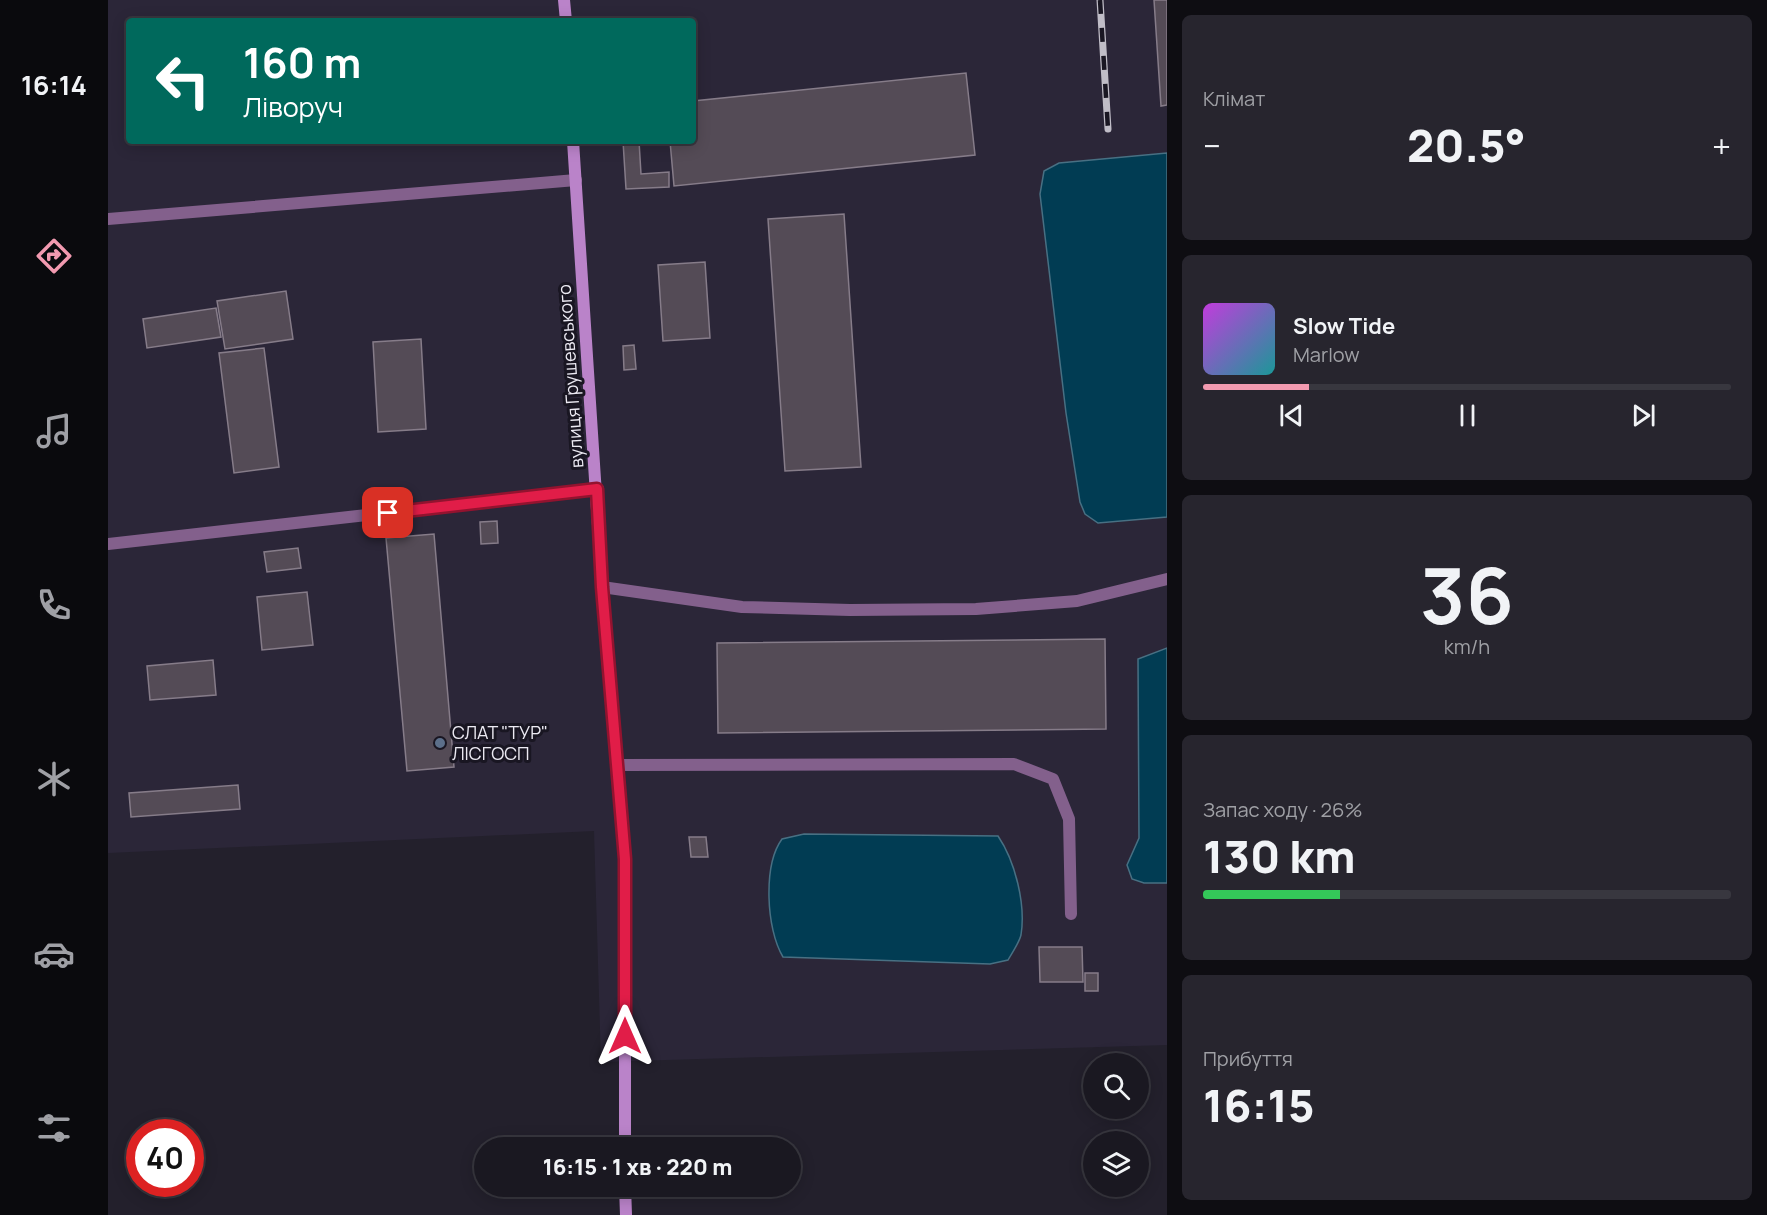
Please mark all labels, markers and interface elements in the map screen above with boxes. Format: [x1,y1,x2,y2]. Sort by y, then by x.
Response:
text: 160 m [243,33,361,91]
icon: left [144,42,222,120]
text: 16:14 [21,66,87,103]
text: Клімат [1203,85,1265,112]
text: Ліворуч [243,88,343,125]
text: 20.5° [1407,114,1526,176]
text: − [1203,123,1221,168]
text: + [1712,123,1731,168]
icon: directions [33,235,75,277]
street label: вулиця Грушевського [552,283,588,469]
text: Slow Tide [1293,311,1395,341]
text: Marlow [1293,341,1360,368]
icon: previous [1275,399,1308,432]
icon: pause [1451,399,1484,432]
icon: next [1627,399,1660,432]
icon: music [33,410,75,452]
pin [362,487,413,538]
icon: arrive [371,496,404,529]
text: 36 [1420,541,1514,647]
icon: phone [33,584,75,626]
text: km/h [1444,633,1490,660]
place label: СЛАТ "ТУР" ЛІСГОСП [452,720,548,765]
marker: СЛАТ "ТУР" ЛІСГОСП [433,736,447,750]
icon: climate [33,758,75,800]
text: Запас ходу · 26% [1203,796,1362,823]
text: 130 km [1203,825,1355,887]
icon: car [33,933,75,975]
position arrow [593,1004,657,1068]
text: Прибуття [1203,1045,1293,1072]
map controls [1083,1053,1149,1197]
button: search [1083,1053,1149,1119]
text: 16:15 [1203,1074,1314,1136]
icon: filters [33,1107,75,1149]
speed limit sign: 40 [126,1119,204,1197]
button: layers [1083,1131,1149,1197]
text: 16:15 · 1 хв · 220 m [543,1152,732,1182]

